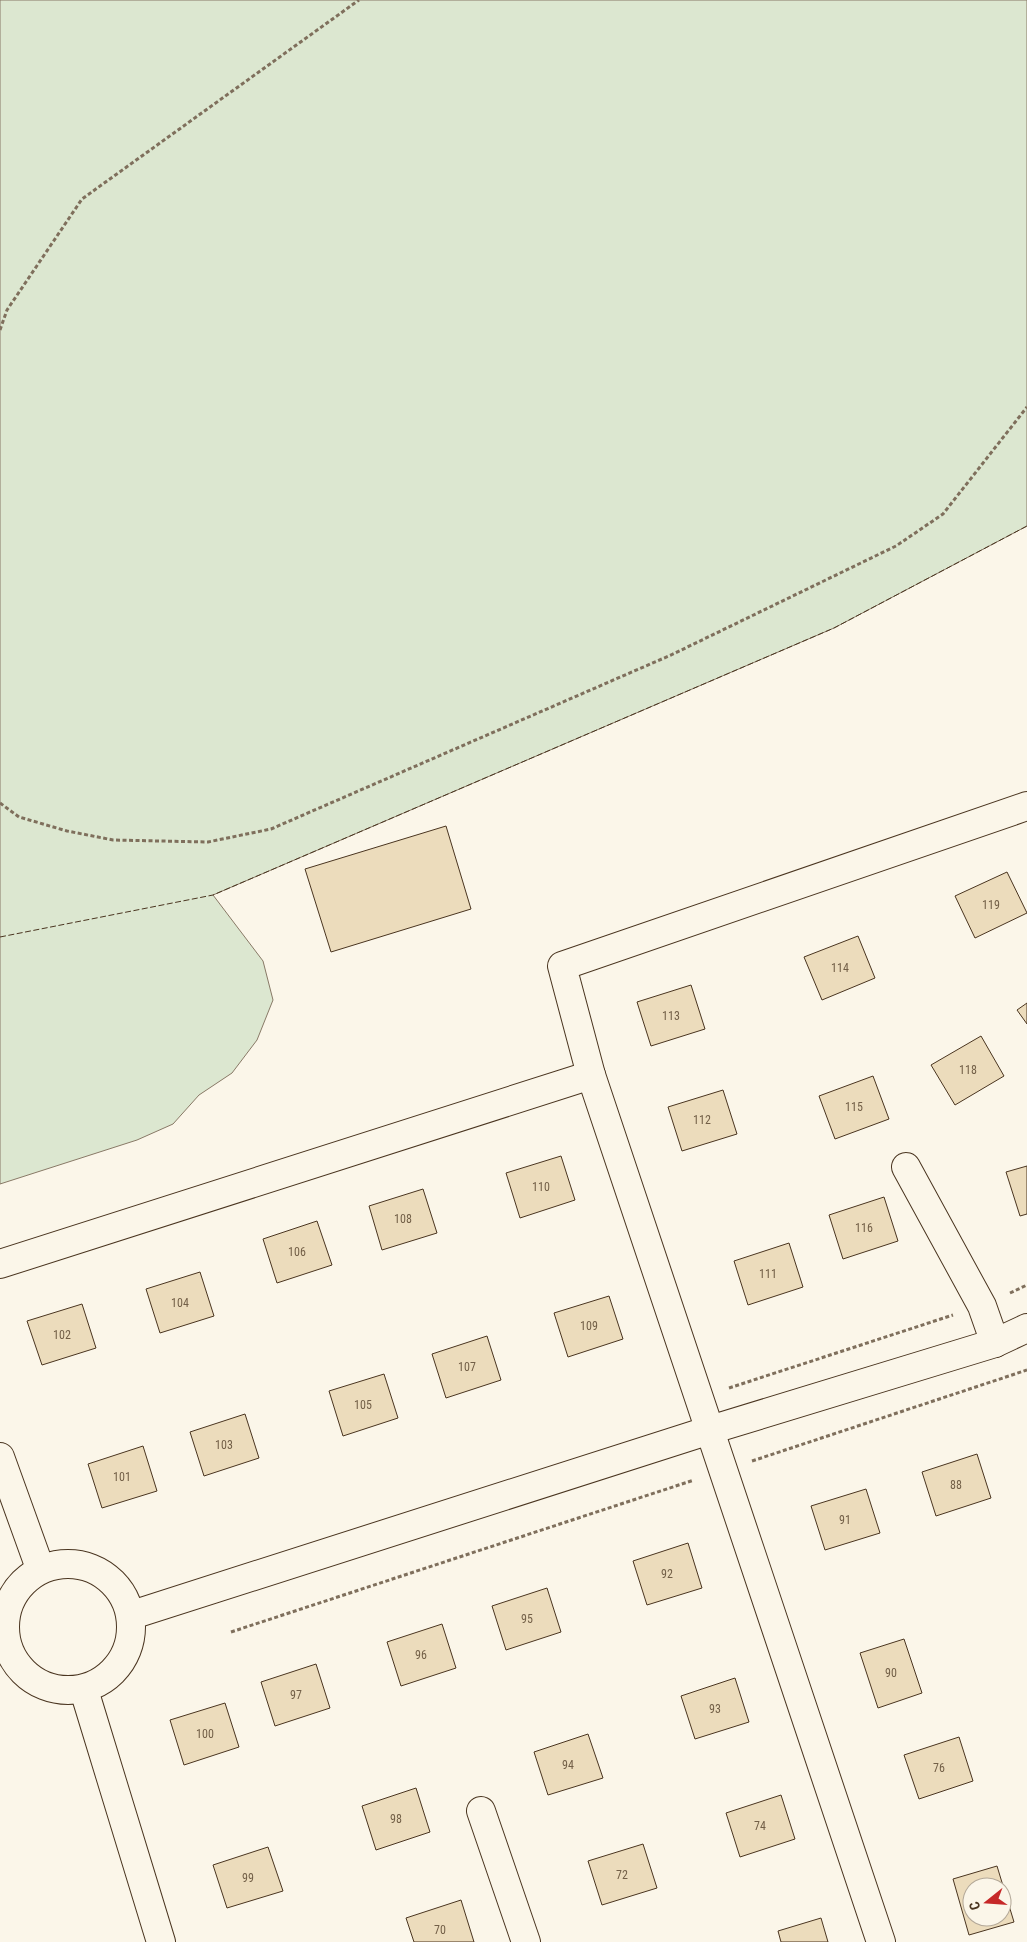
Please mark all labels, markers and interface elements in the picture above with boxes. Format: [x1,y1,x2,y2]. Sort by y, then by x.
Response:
house number: 119 [982,898,1000,912]
house number: 114 [831,961,849,975]
house number: 113 [662,1009,680,1023]
house number: 118 [959,1063,977,1077]
house number: 115 [845,1100,863,1114]
house number: 112 [693,1113,711,1127]
house number: 110 [532,1180,550,1194]
house number: 108 [394,1212,412,1226]
house number: 116 [855,1221,873,1235]
house number: 106 [288,1245,306,1259]
house number: 111 [759,1267,777,1281]
house number: 104 [171,1296,189,1310]
house number: 109 [580,1319,598,1333]
house number: 102 [53,1328,71,1342]
house number: 107 [458,1360,476,1374]
house number: 105 [354,1398,372,1412]
house number: 103 [215,1438,233,1452]
house number: 101 [113,1470,131,1484]
house number: 88 [950,1478,962,1492]
house number: 91 [839,1513,851,1527]
house number: 92 [661,1567,673,1581]
house number: 95 [521,1612,533,1626]
house number: 96 [415,1648,427,1662]
house number: 90 [885,1666,897,1680]
house number: 97 [290,1688,302,1702]
house number: 93 [709,1702,721,1716]
house number: 100 [196,1727,214,1741]
house number: 94 [562,1758,574,1772]
house number: 76 [933,1761,945,1775]
house number: 98 [390,1812,402,1826]
house number: 74 [754,1819,766,1833]
house number: 72 [616,1868,628,1882]
house number: 99 [242,1871,254,1885]
north arrow [962,1877,1012,1927]
text: С [966,1900,983,1912]
house number: 70 [434,1923,446,1937]

